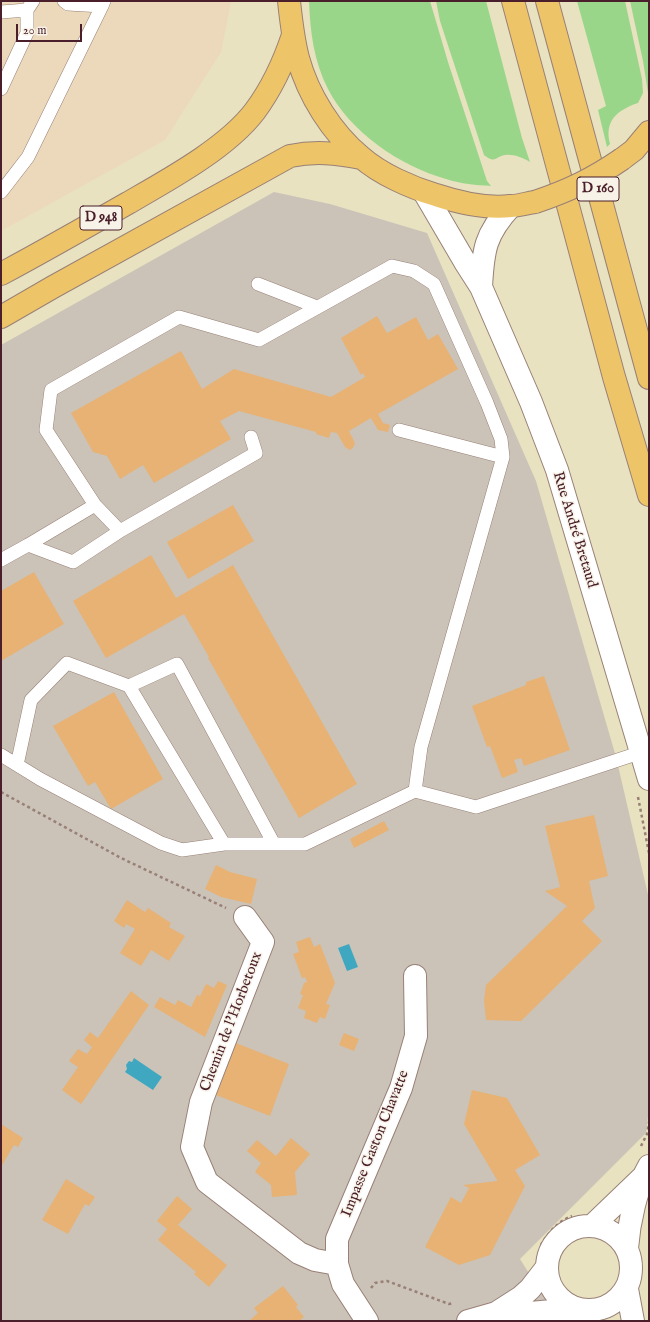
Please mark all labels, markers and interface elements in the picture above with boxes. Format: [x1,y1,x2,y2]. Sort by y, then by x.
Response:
scale bar [18,16,84,42]
text: 20 m [23,23,46,38]
road number: D 160 [577,177,619,201]
road number: D 948 [80,206,122,230]
street label: Rue André Bretaud [548,470,600,590]
street label: Chemin de l’Horbetoux [197,950,267,1094]
street label: Impasse Gaston Chavatte [338,1068,414,1220]

